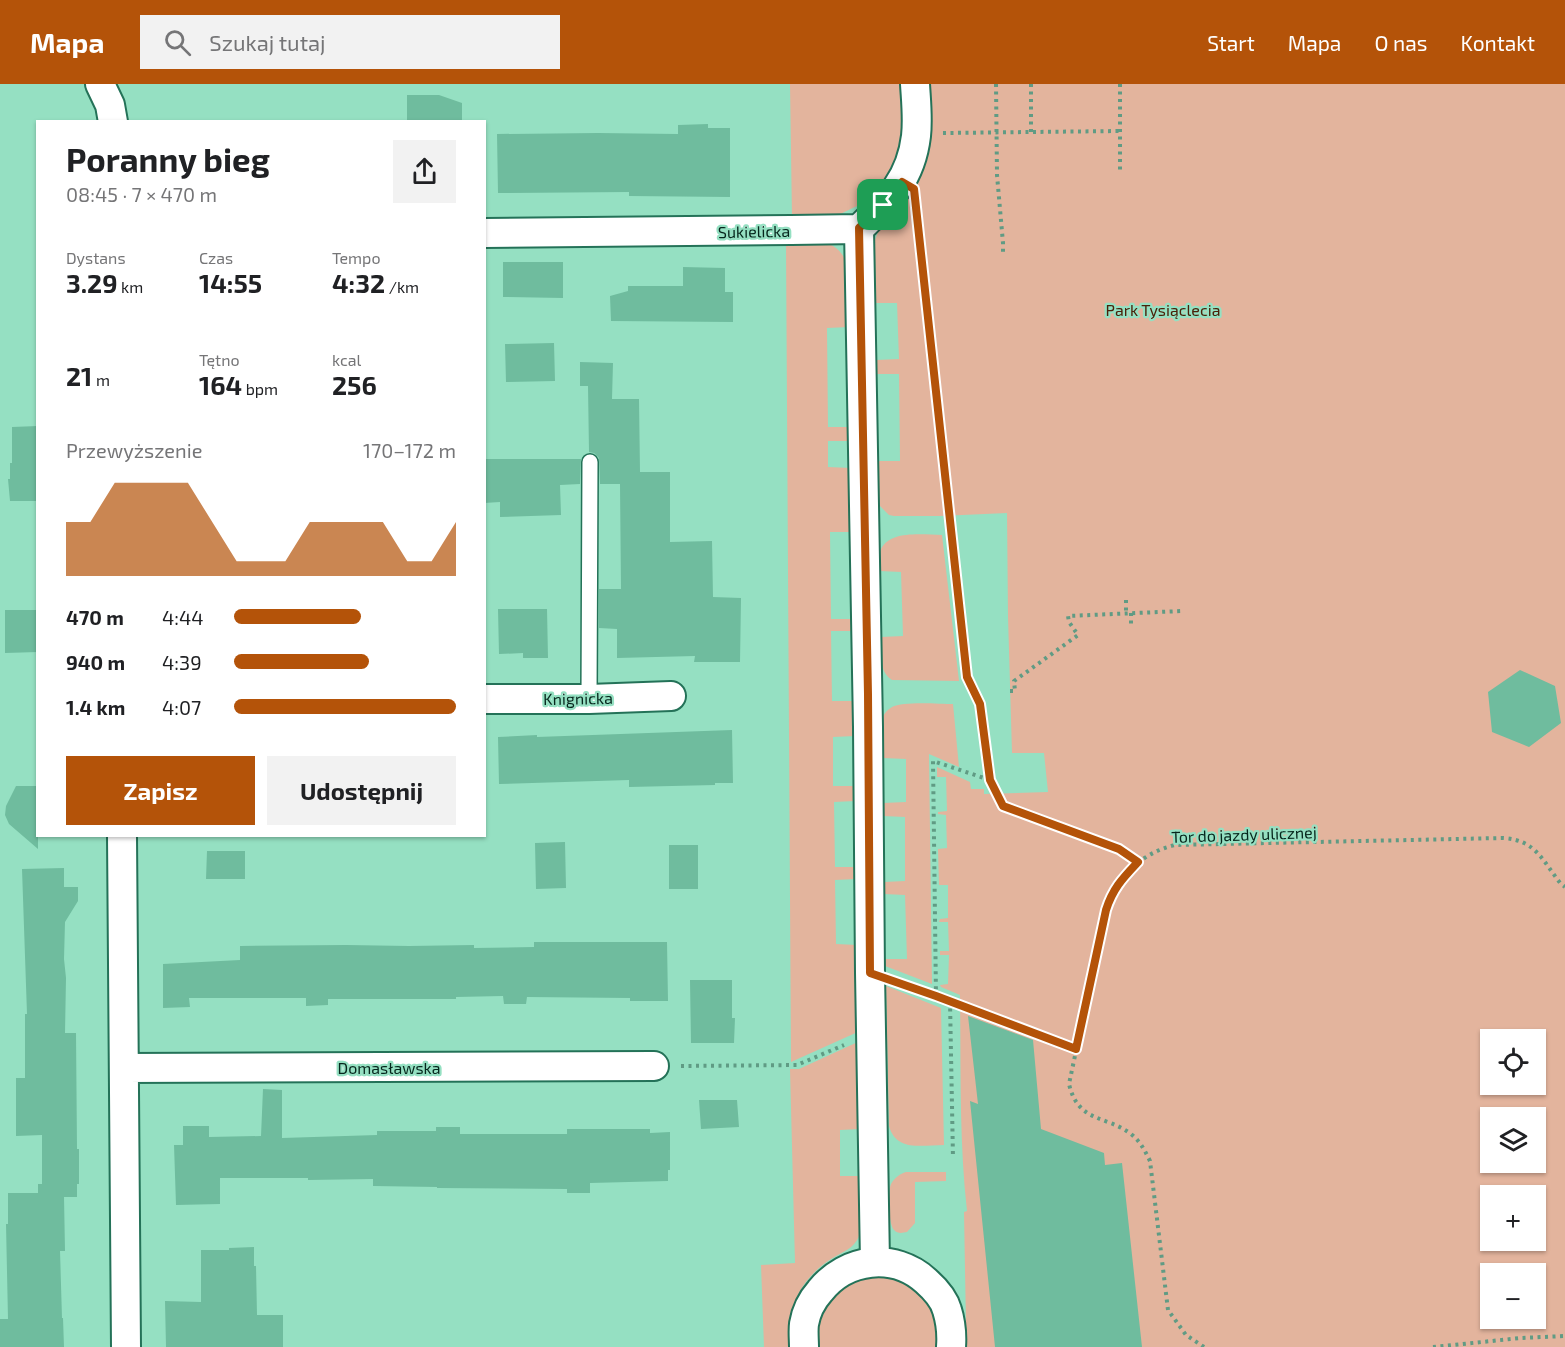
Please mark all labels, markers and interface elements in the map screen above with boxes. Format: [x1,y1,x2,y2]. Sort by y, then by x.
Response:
search box [140,15,560,69]
text: Mapa [30,25,104,59]
icon: search [161,26,194,59]
text: Szukaj tutaj [209,29,326,55]
text: Start [1207,30,1255,55]
text: Mapa [1288,30,1341,55]
text: O nas [1374,30,1428,55]
text: Kontakt [1461,30,1535,55]
text: Poranny bieg [66,139,270,179]
button: share [393,140,456,203]
pin [857,179,908,230]
text: 08:45 · 7 × 470 m [66,182,217,206]
icon: arrive [866,188,899,221]
street label: Sukielicka [718,221,790,241]
text: Dystans [66,248,126,267]
text: Czas [199,248,233,267]
text: Tempo [332,248,380,267]
text: 3.29 [66,267,118,298]
text: 14:55 [199,267,262,298]
text: 4:32 [332,267,385,298]
text: km [118,277,143,296]
text: /km [385,277,419,296]
park label: Park Tysiąclecia [1106,300,1221,319]
text: Tętno [199,350,240,369]
text: kcal [332,350,361,369]
text: 21 [66,360,92,391]
text: 164 [199,369,242,400]
text: 256 [332,369,377,400]
text: m [92,370,110,389]
text: bpm [242,379,278,398]
text: Przewyższenie [66,438,202,462]
text: 170–172 m [363,438,456,462]
text: 470 m [66,605,124,629]
text: 4:44 [162,605,204,629]
text: 940 m [66,650,125,674]
text: 4:39 [162,650,202,674]
street label: Knignicka [543,688,613,708]
text: 1.4 km [66,695,125,719]
text: 4:07 [162,695,201,719]
button: Zapisz [66,756,255,825]
button: Udostępnij [267,756,456,825]
street label: Tor do jazdy ulicznej [1171,822,1317,847]
map controls [1480,1029,1546,1329]
button: locate [1480,1029,1546,1095]
street label: Domasławska [338,1058,440,1077]
button: layers [1480,1107,1546,1173]
button: + [1480,1185,1546,1251]
button: − [1480,1263,1546,1329]

